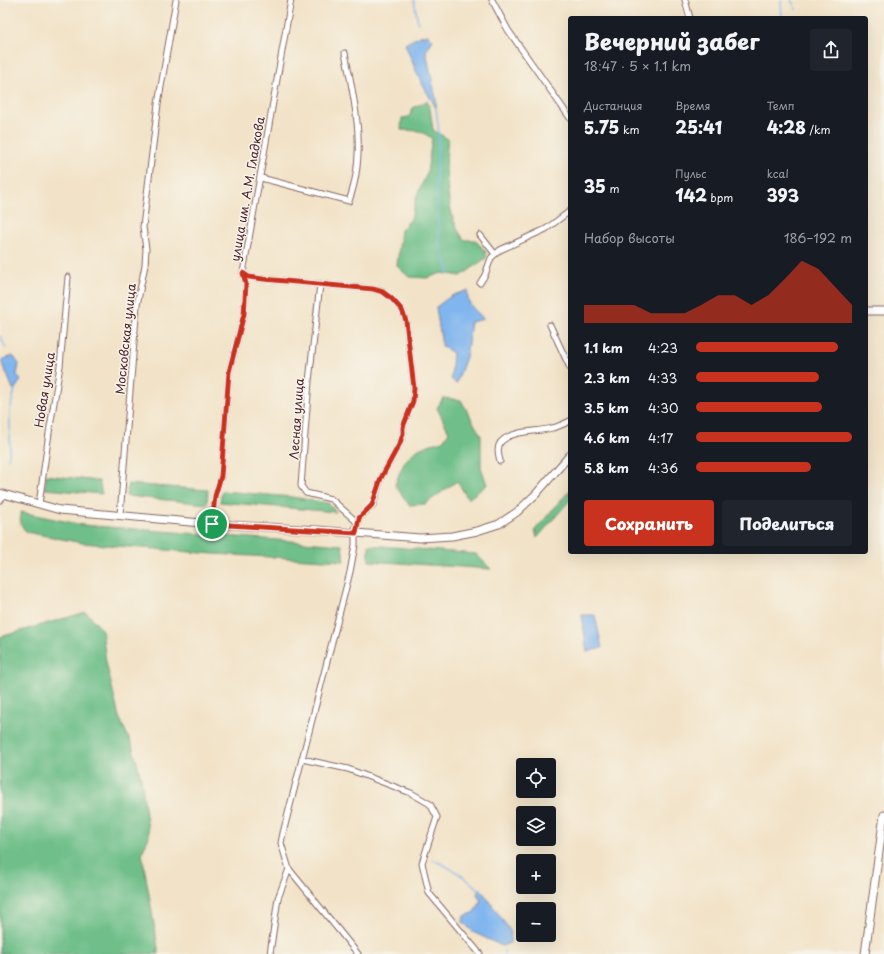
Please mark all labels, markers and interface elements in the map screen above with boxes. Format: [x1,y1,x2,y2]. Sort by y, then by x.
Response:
text: Вечерний забег [584,24,760,57]
button: share [810,29,852,71]
text: 18:47 · 5 × 1.1 km [584,56,691,75]
text: Дистанция [584,97,642,114]
text: Время [675,97,710,114]
text: Темп [767,97,794,114]
street label: улица им. А.М. Гладкова [225,114,269,263]
text: 5.75 [584,114,619,140]
text: 25:41 [675,114,722,140]
text: 4:28 [767,114,806,140]
text: km [619,121,640,138]
text: /km [806,121,831,138]
text: Пульс [675,165,706,182]
text: kcal [767,165,789,182]
text: 35 [584,173,606,199]
text: m [606,180,620,197]
text: 142 [675,182,707,208]
text: 393 [767,182,799,208]
text: bpm [707,189,733,206]
text: Набор высоты [584,228,675,247]
text: 186–192 m [784,228,852,247]
street label: Московская улица [110,282,140,395]
text: 1.1 km [584,338,623,357]
text: 4:23 [648,338,678,357]
street label: Новая улица [29,350,59,429]
text: 2.3 km [584,368,630,387]
text: 4:33 [648,368,677,387]
street label: Лесная улица [284,377,308,460]
text: 3.5 km [584,398,629,417]
text: 4:30 [648,398,678,417]
text: 4.6 km [584,428,630,447]
text: 4:17 [648,428,673,447]
text: 5.8 km [584,458,629,477]
text: 4:36 [648,458,678,477]
button: Сохранить [584,500,714,546]
button: Поделиться [722,500,852,546]
pin [195,507,229,541]
icon: arrive [201,513,223,535]
map controls [516,758,556,942]
button: locate [516,758,556,798]
button: layers [516,806,556,846]
button: + [516,854,556,894]
button: − [516,902,556,942]

